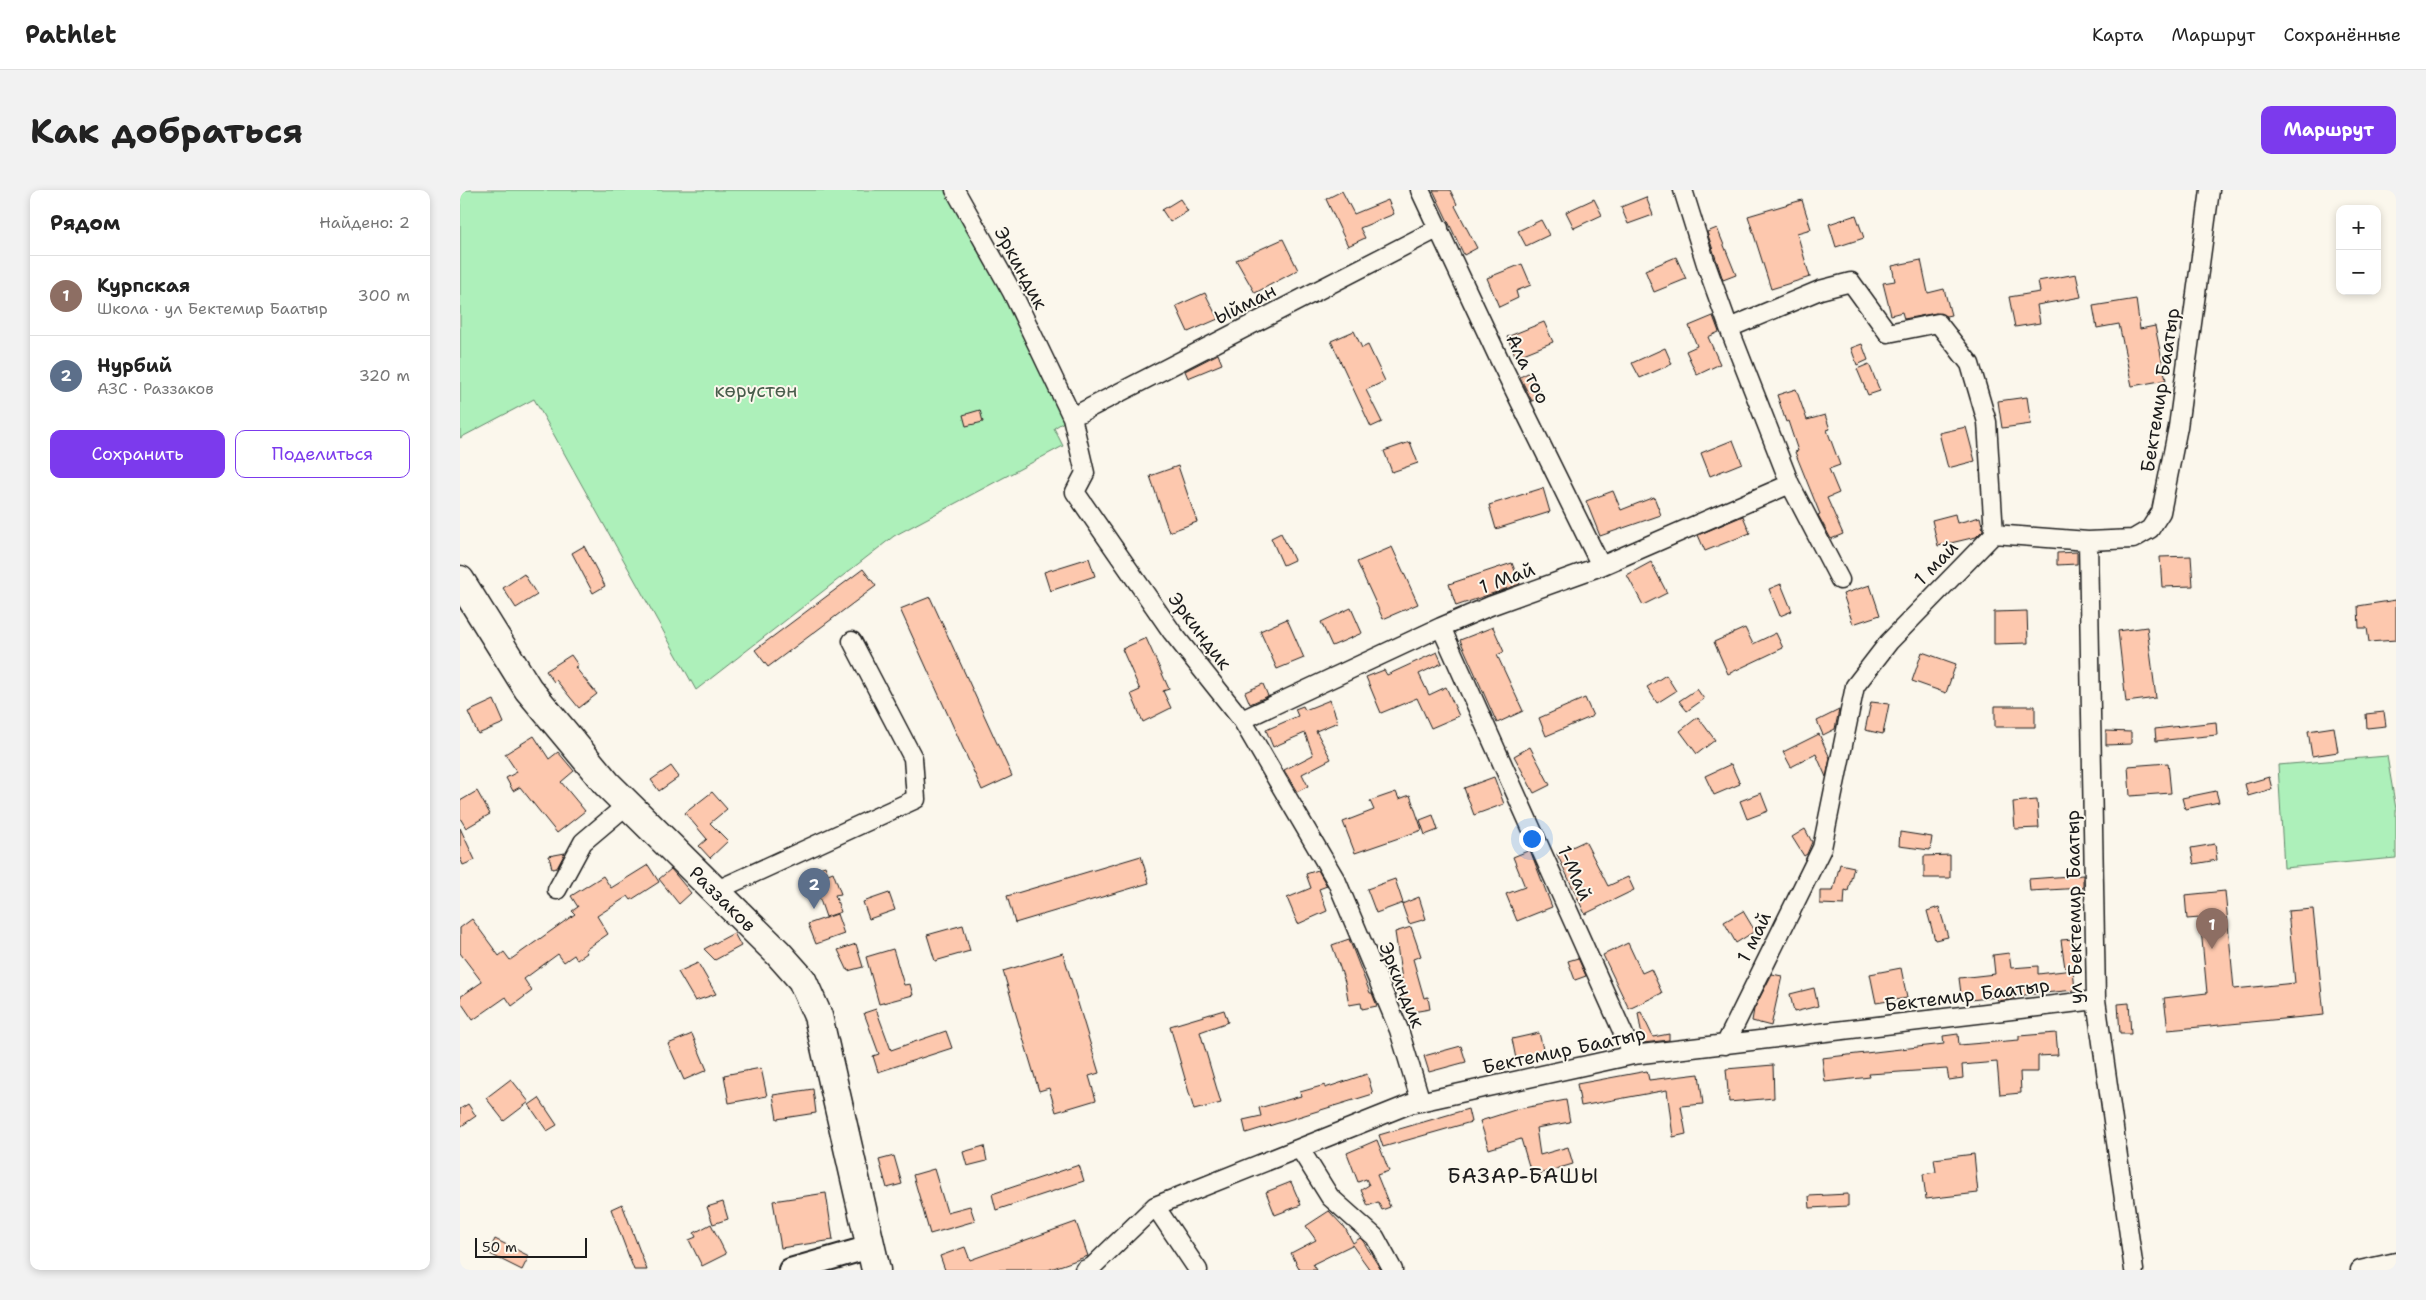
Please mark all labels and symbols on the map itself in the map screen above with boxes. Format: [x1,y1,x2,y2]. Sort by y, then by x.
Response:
street label: Эркиндик [989,222,1053,314]
street label: Ыйман [1210,278,1280,330]
street label: Бектемир Баатыр [2135,306,2185,474]
street label: Ала тоо [1500,330,1556,408]
park label: көрүстөн [715,378,797,403]
street label: 1 май [1908,535,1964,591]
street label: 1 Май [1476,556,1538,600]
street label: Эркиндик [1163,587,1237,675]
street label: ул Бектемир Баатыр [2060,810,2088,1004]
your location [1519,826,1545,852]
street label: 1-Май [1552,841,1598,905]
street label: Раззаков [684,860,762,937]
pin: 2 [798,868,830,909]
street label: 1 май [1731,907,1777,967]
pin: 1 [2196,908,2228,949]
street label: Эркиндик [1373,938,1431,1032]
street label: Бектемир Баатыр [1883,972,2051,1018]
street label: Бектемир Баатыр [1480,1020,1648,1080]
district label: БАЗАР-БАШЫ [1447,1162,1599,1190]
scale bar [475,1235,588,1258]

